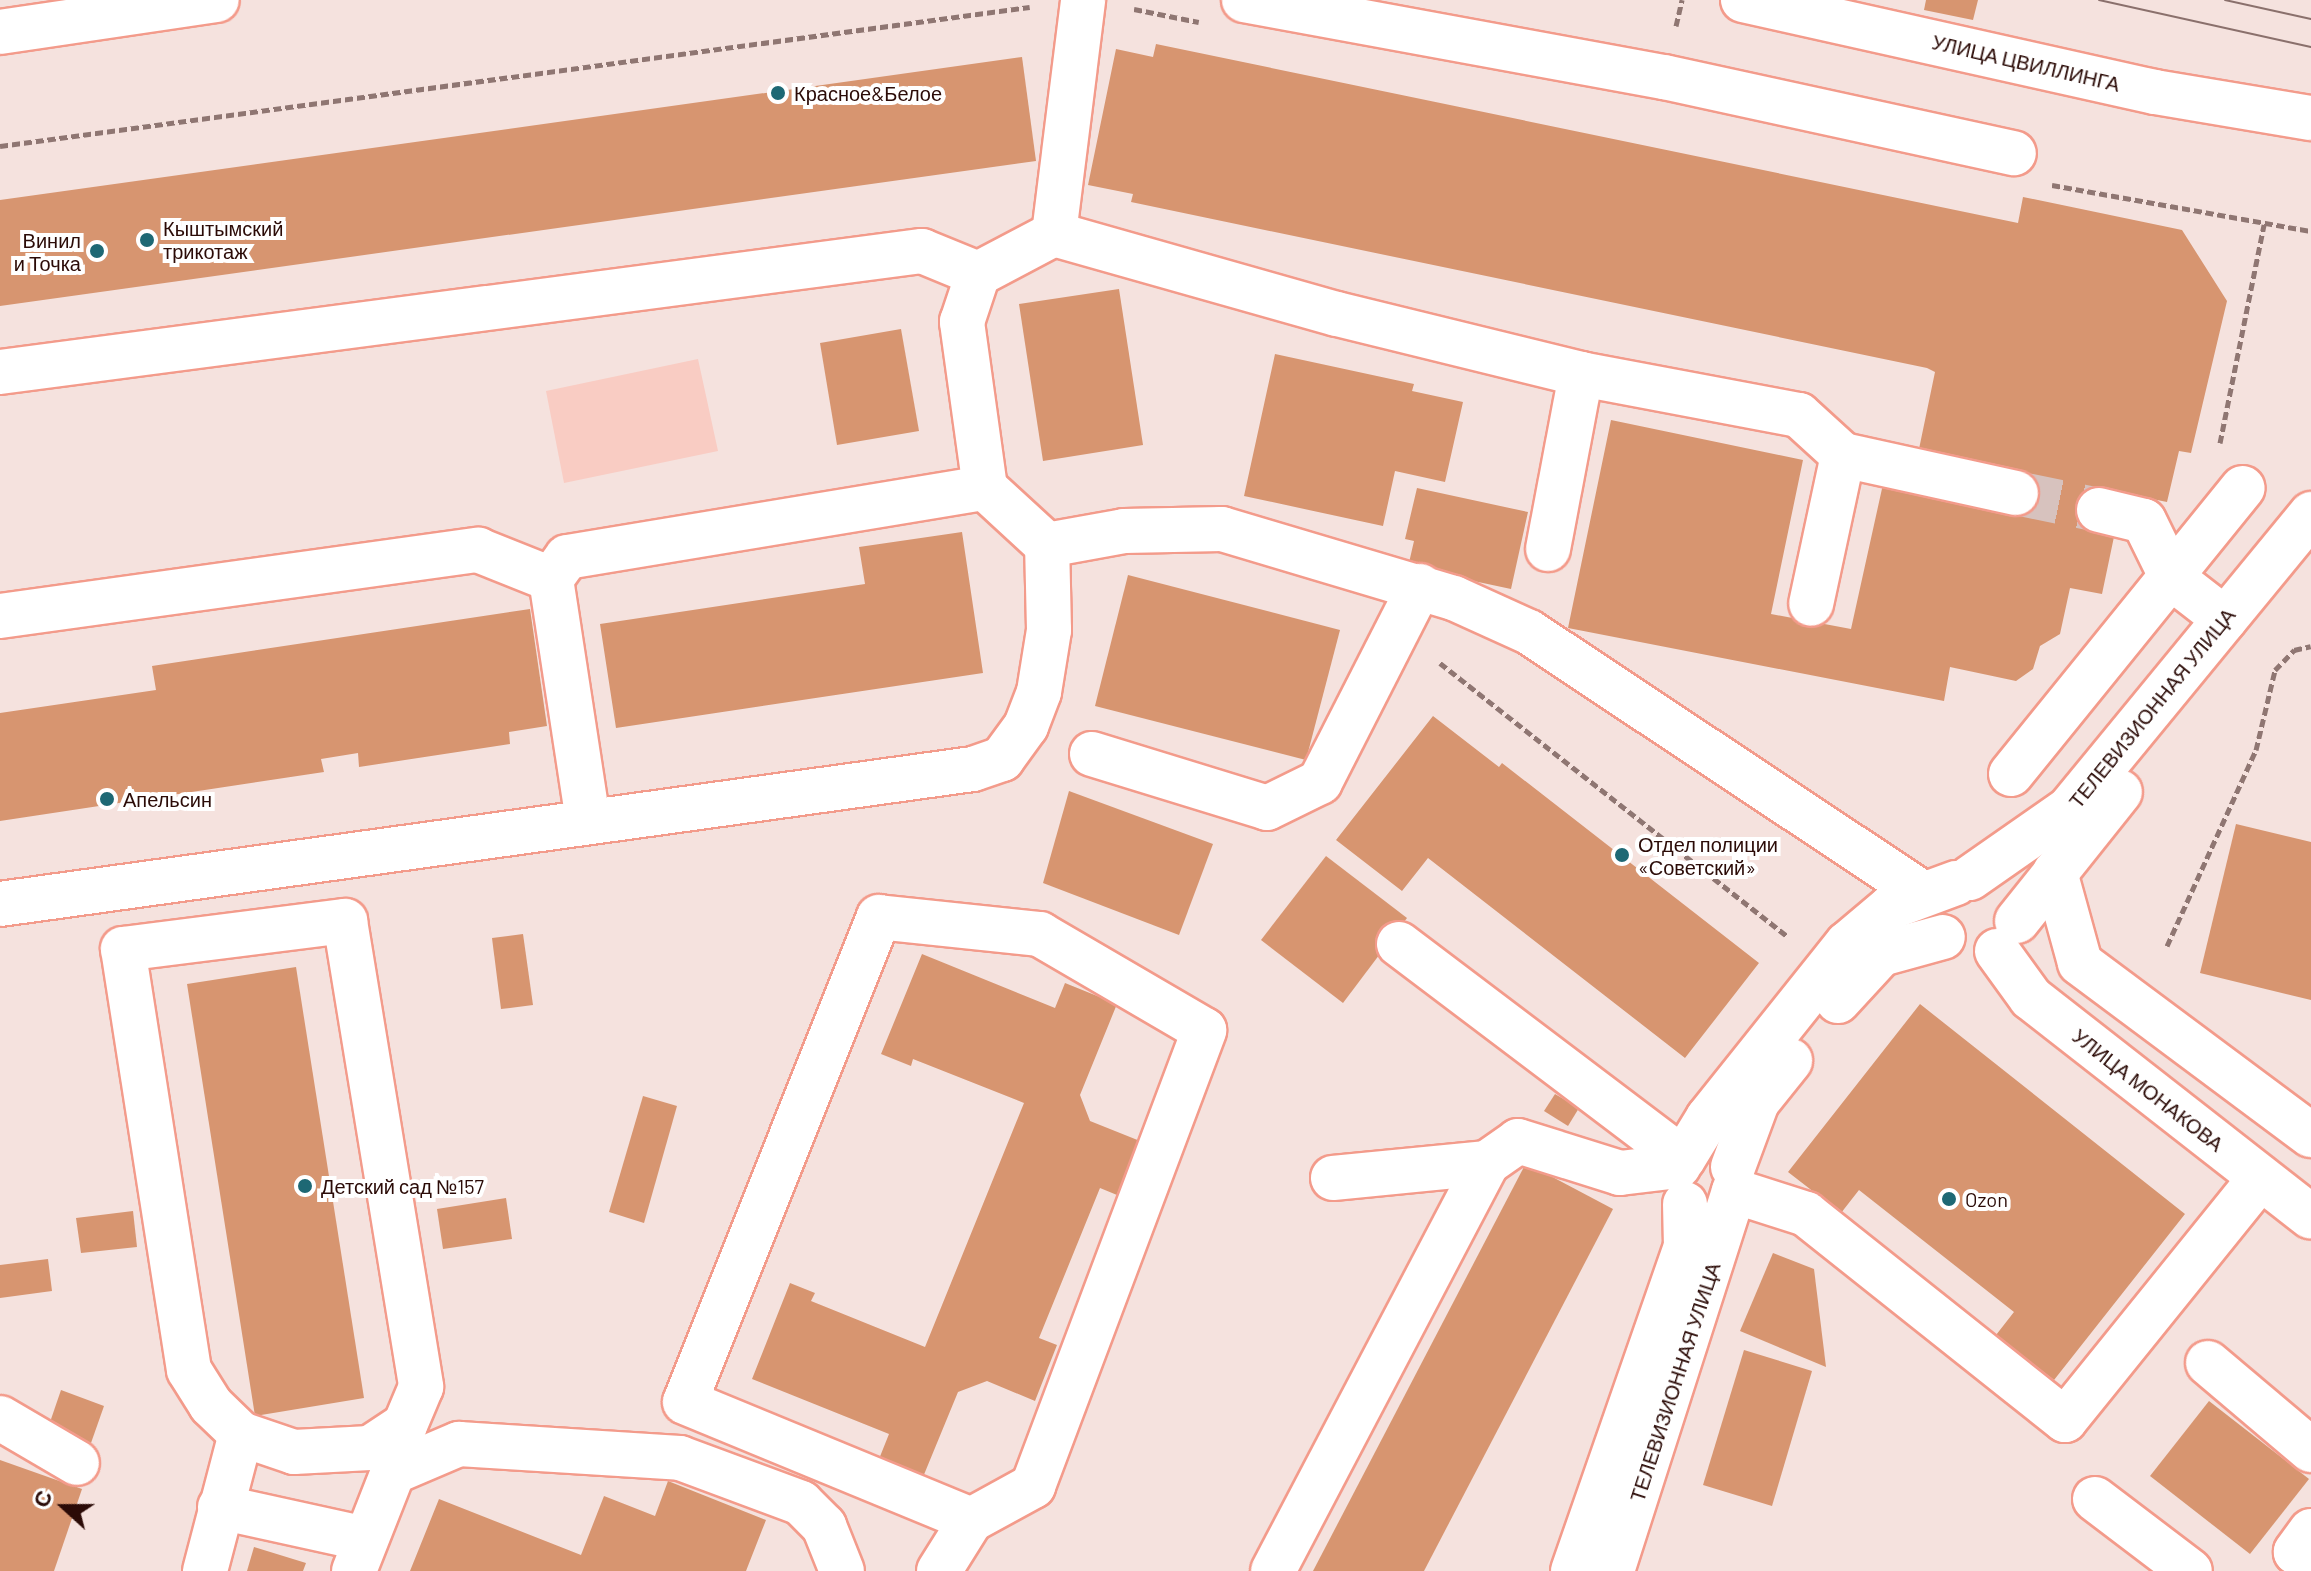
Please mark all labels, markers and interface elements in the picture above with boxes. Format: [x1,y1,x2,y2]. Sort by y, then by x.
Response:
street label: УЛИЦА ЦВИЛЛИНГА [1930,30,2122,96]
place label: Красное&Белое [794,81,942,105]
marker: Красное&Белое [769,84,787,102]
place label: Кыштымский трикотаж [163,216,283,263]
place label: Винил и Точка [14,228,81,275]
marker: Кыштымский трикотаж [138,231,156,249]
marker: Винил и Точка [88,242,106,260]
street label: ТЕЛЕВИЗИОННАЯ УЛИЦА [2064,603,2240,813]
place label: Апельсин [123,787,212,811]
marker: Апельсин [98,790,116,808]
place label: Отдел полиции «Советский» [1638,832,1778,879]
marker: Отдел полиции «Советский» [1613,846,1631,864]
street label: УЛИЦА МОНАКОВА [2068,1024,2228,1156]
place label: Детский сад №157 [321,1174,484,1198]
marker: Детский сад №157 [296,1177,314,1195]
place label: Ozon [1965,1187,2008,1211]
marker: Ozon [1940,1190,1958,1208]
street label: ТЕЛЕВИЗИОННАЯ УЛИЦА [1625,1259,1725,1505]
north arrow [24,1467,104,1547]
text: С [27,1486,57,1510]

